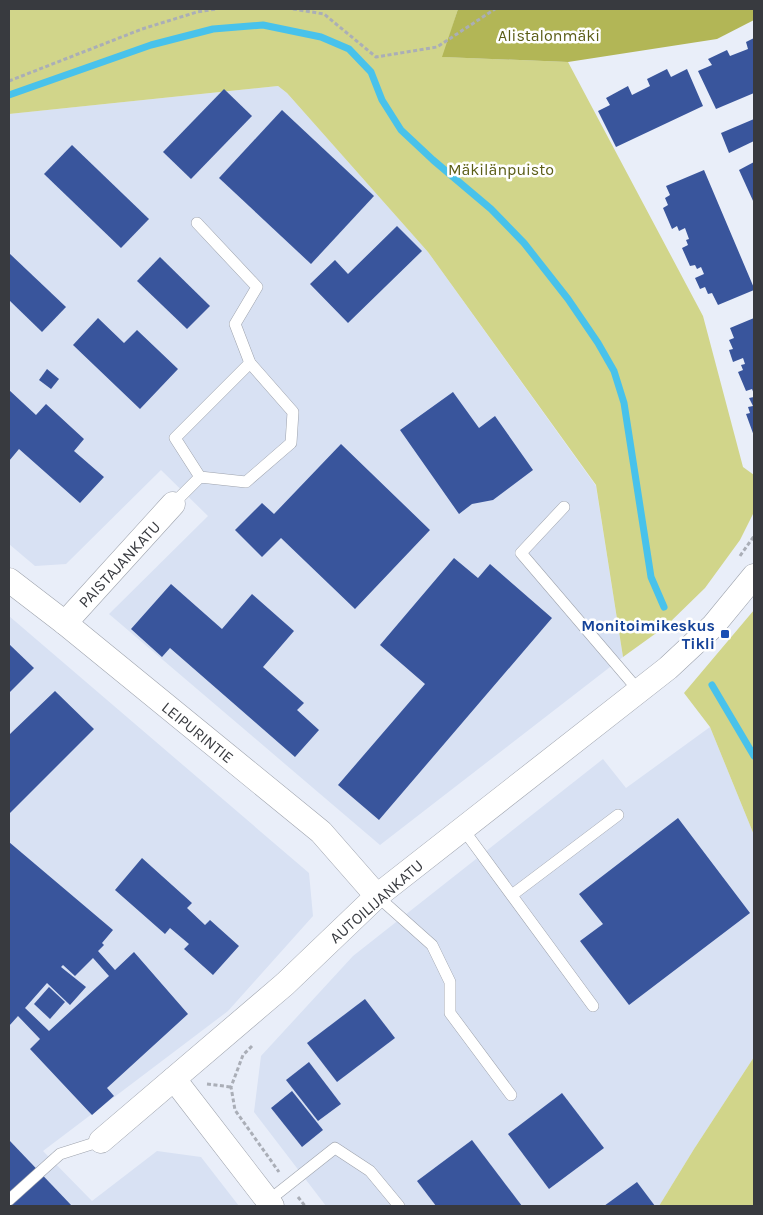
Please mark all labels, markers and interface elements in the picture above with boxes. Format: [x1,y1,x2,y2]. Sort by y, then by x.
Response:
park label: Alistalonmäki [498,26,600,45]
park label: Mäkilänpuisto [448,160,554,179]
street label: PAISTAJANKATU [74,517,164,612]
place label: Monitoimikeskus Tikli [581,616,715,653]
marker: Monitoimikeskus Tikli [719,628,731,640]
street label: LEIPURINTIE [158,698,237,767]
street label: AUTOILIJANKATU [326,856,427,947]

